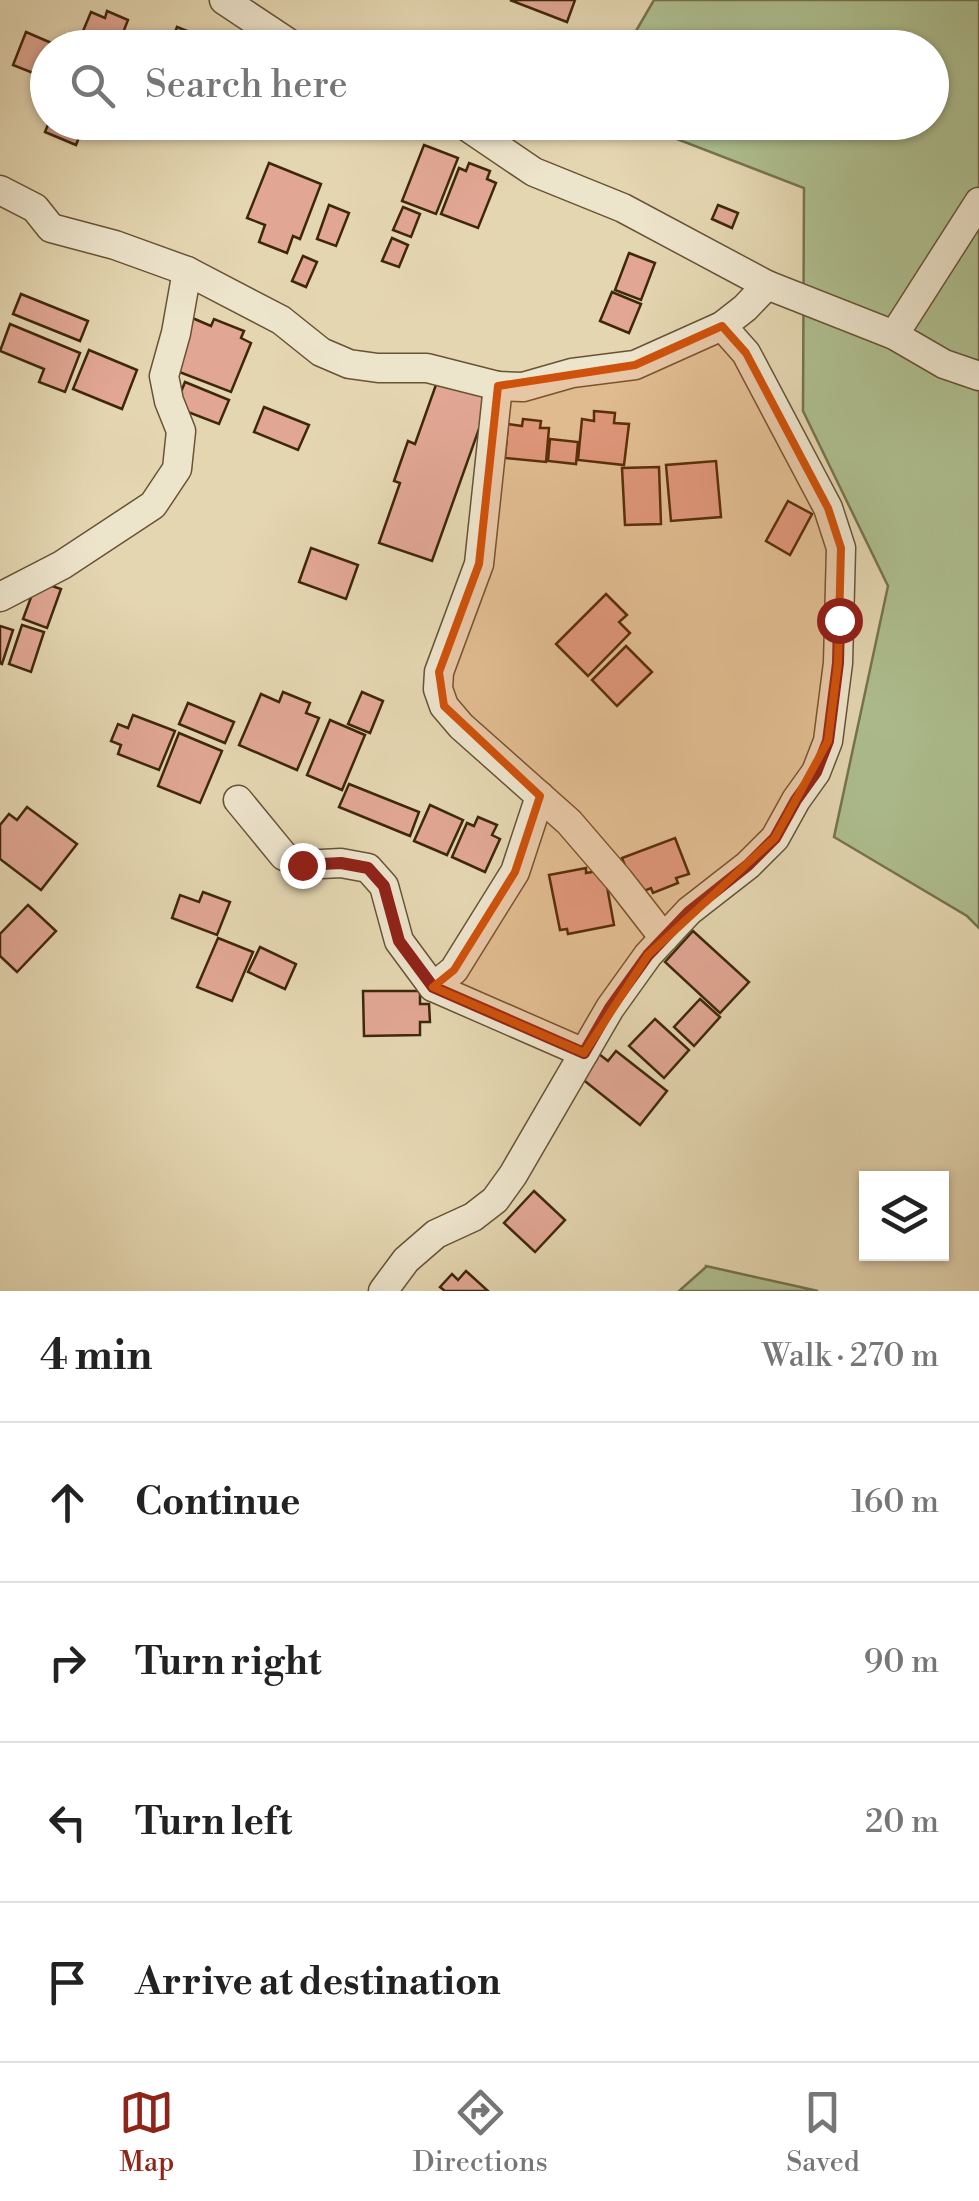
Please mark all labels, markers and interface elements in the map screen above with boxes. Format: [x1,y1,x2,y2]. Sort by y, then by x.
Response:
search box [30,30,949,140]
icon: search [65,58,120,113]
text: Search here [145,62,348,109]
route start [817,598,863,644]
route end [280,843,326,889]
map controls [859,1171,949,1261]
button: layers [859,1171,949,1261]
text: 4 min [40,1330,152,1383]
text: Walk · 270 m [762,1336,939,1376]
icon: ahead [40,1475,95,1530]
text: Continue [135,1479,300,1526]
text: 160 m [851,1482,939,1522]
icon: right [40,1635,95,1690]
text: Turn right [135,1639,321,1686]
text: 90 m [864,1642,939,1682]
icon: left [40,1795,95,1850]
text: Turn left [135,1799,292,1846]
text: 20 m [865,1802,939,1842]
icon: arrive [40,1955,95,2010]
text: Arrive at destination [135,1959,501,2006]
tab: Map [119,2085,174,2180]
tab: Directions [413,2085,548,2180]
tab: Saved [786,2085,860,2180]

